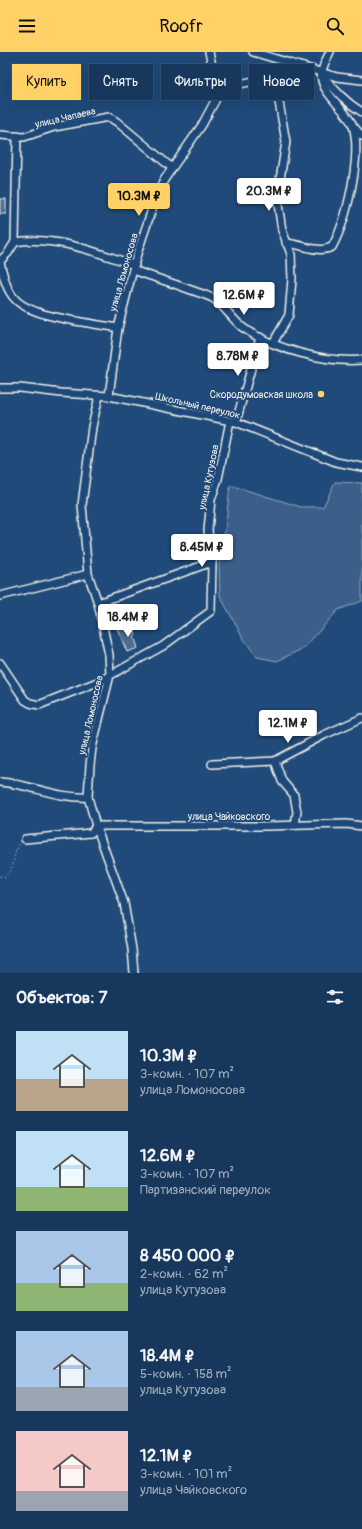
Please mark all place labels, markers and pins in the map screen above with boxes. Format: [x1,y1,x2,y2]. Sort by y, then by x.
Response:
pin: 20.3M ₽ [232,178,306,212]
pin: 10.3M ₽ [102,183,176,217]
pin: 12.6M ₽ [207,282,281,316]
pin: 8.78M ₽ [201,343,275,377]
place label: Скородумовская школа [210,389,313,401]
marker: Скородумовская школа [316,389,326,399]
pin: 8.45M ₽ [165,534,239,568]
pin: 18.4M ₽ [91,604,165,638]
pin: 12.1M ₽ [251,710,325,744]

